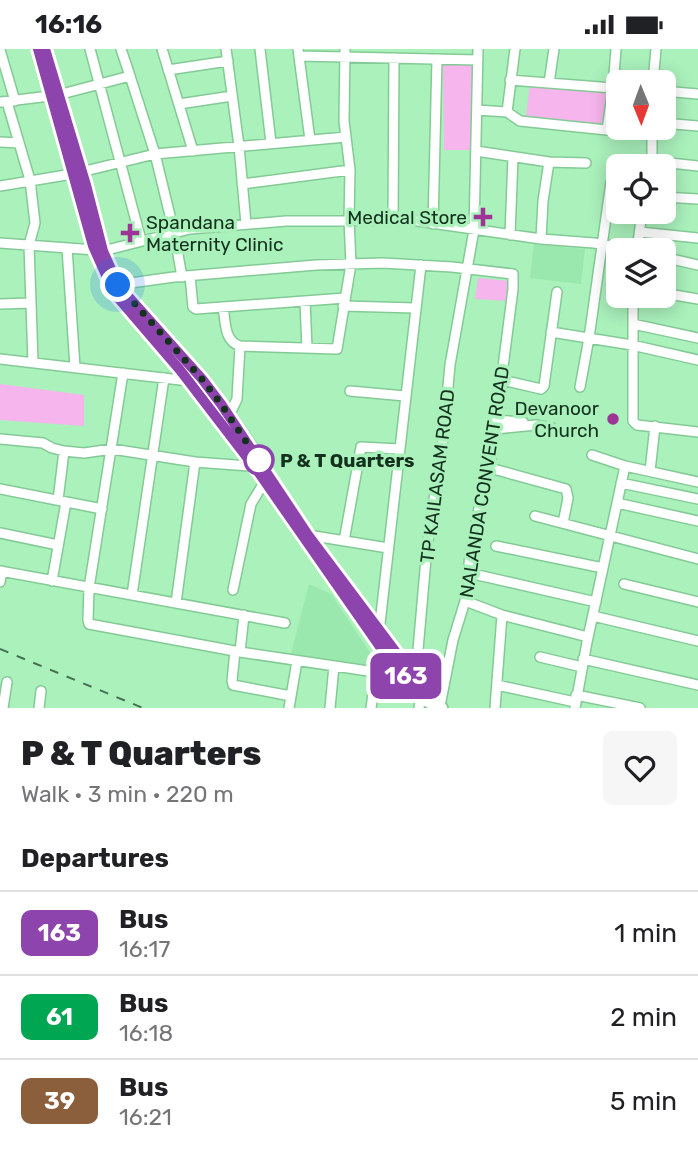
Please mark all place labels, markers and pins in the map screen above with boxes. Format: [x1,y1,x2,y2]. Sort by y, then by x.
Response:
place label: Medical Store [347,206,467,229]
marker: Medical Store [473,207,493,227]
place label: Spandana Maternity Clinic [146,211,283,256]
marker: Spandana Maternity Clinic [120,223,140,243]
place label: Devanoor Church [514,397,600,442]
marker: Devanoor Church [605,411,621,427]
marker: P & T Quarters [244,445,274,475]
place label: P & T Quarters [280,449,415,472]

